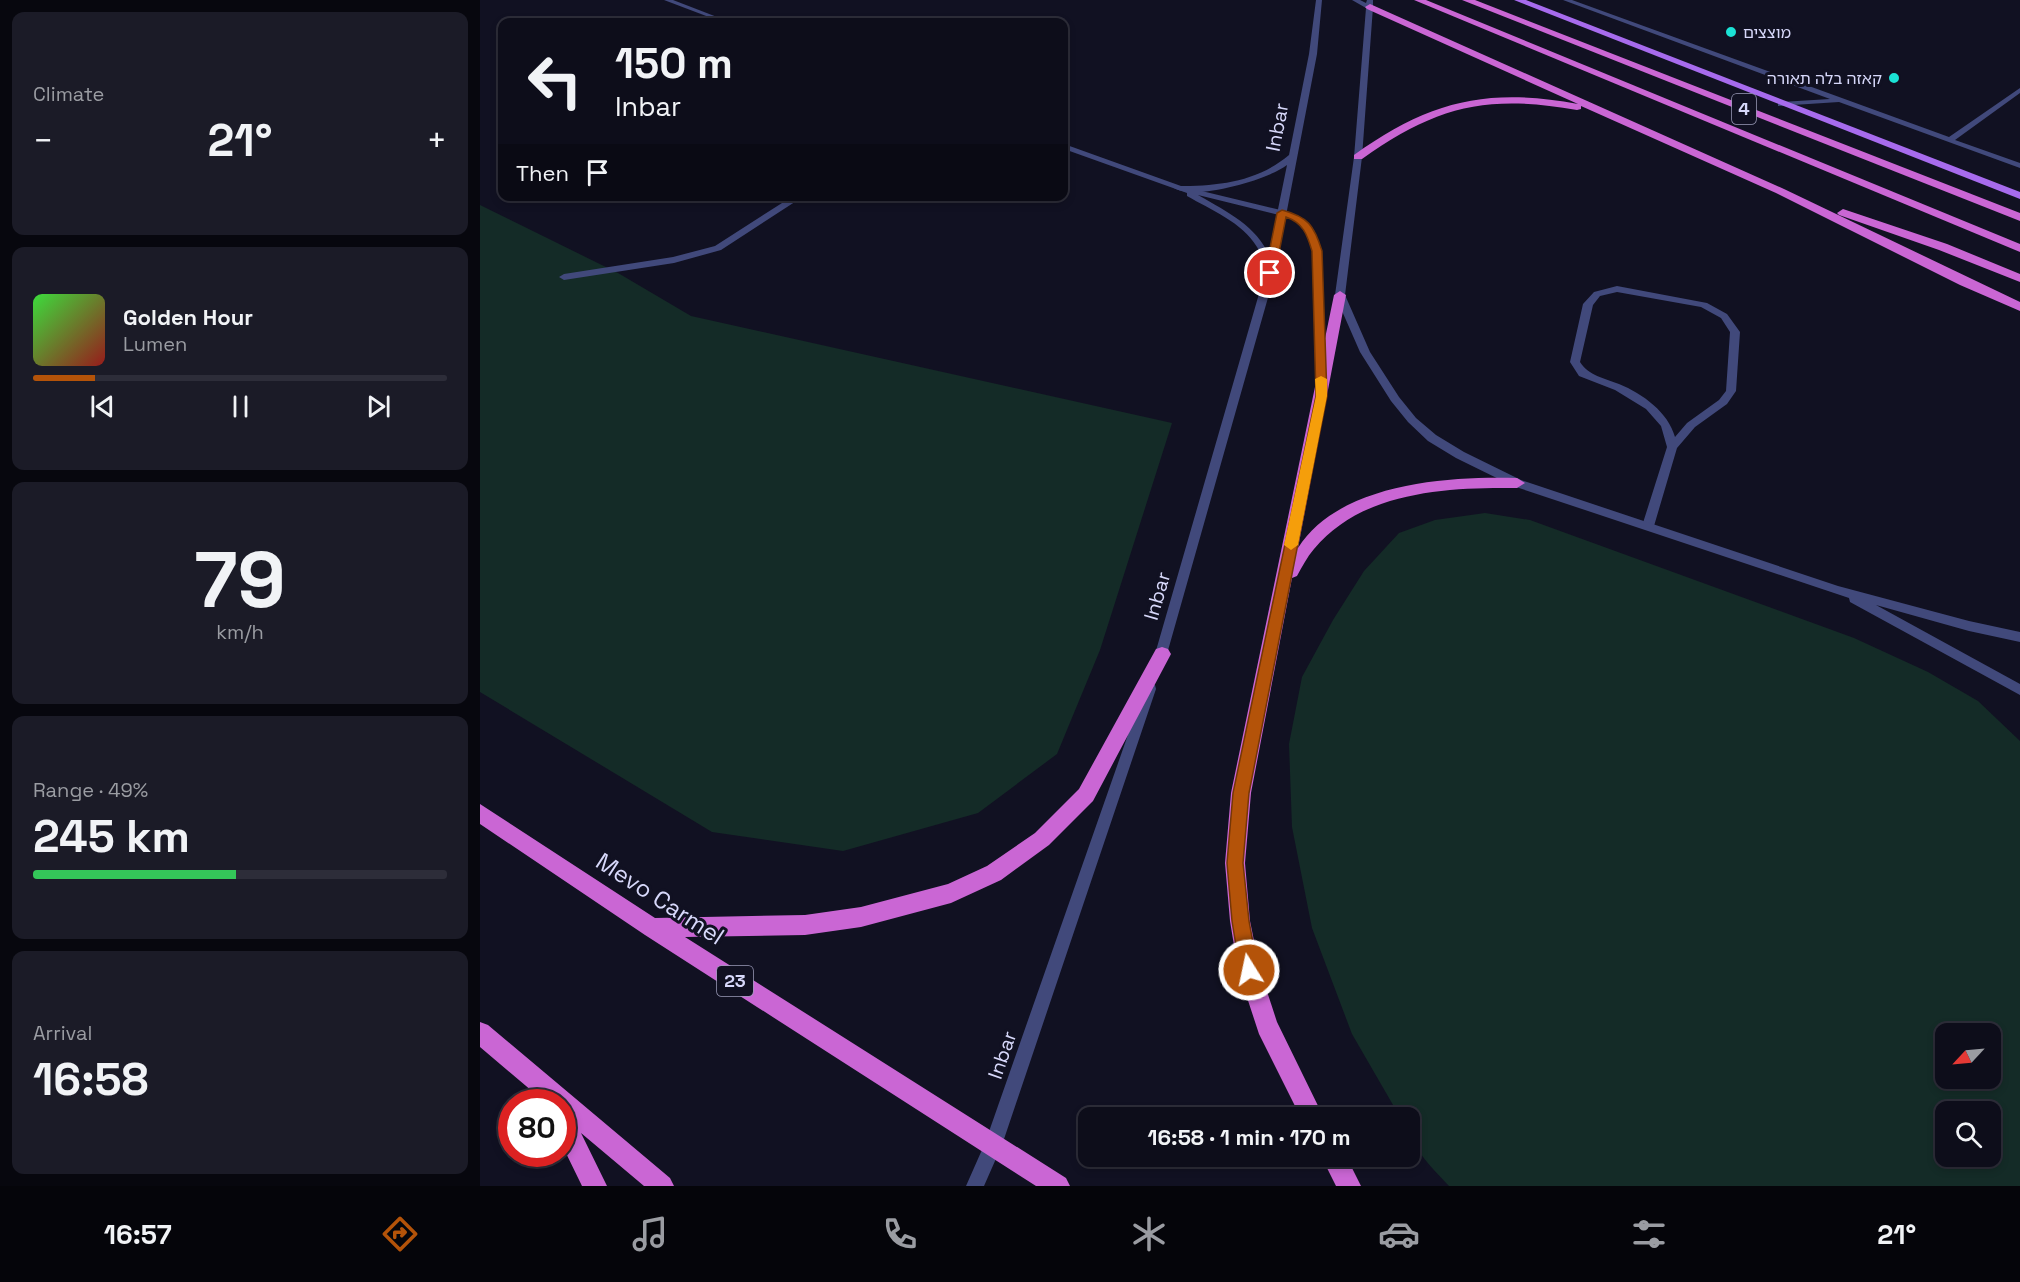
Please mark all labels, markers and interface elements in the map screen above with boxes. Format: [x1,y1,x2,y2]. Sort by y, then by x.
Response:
place label: מוצצים [1743,22,1791,43]
marker: מוצצים [1724,25,1738,39]
text: 150 m [615,37,733,90]
icon: left [516,42,594,120]
place label: קאזה בלה תאורה [1767,68,1882,89]
marker: קאזה בלה תאורה [1887,71,1901,85]
text: Climate [33,81,104,107]
text: Inbar [615,89,681,124]
road number: 4 [1732,94,1756,124]
street label: Inbar [1260,100,1294,154]
text: 21° [208,112,272,169]
text: − [33,120,53,162]
text: + [427,120,447,162]
icon: arrive [581,156,614,189]
text: Then [516,159,569,187]
pin [1244,247,1295,298]
icon: arrive [1253,256,1286,289]
text: Golden Hour [123,303,253,331]
text: Lumen [123,331,187,357]
icon: previous [86,390,119,423]
icon: pause [224,390,257,423]
icon: next [362,390,395,423]
text: 79 [194,530,286,630]
street label: Inbar [1138,569,1176,623]
text: km/h [216,619,264,645]
text: Range · 49% [33,777,148,803]
text: 245 km [33,808,190,865]
street label: Mevo Carmel [590,846,730,952]
position arrow [1217,938,1281,1002]
road number: 23 [717,966,753,996]
text: Arrival [33,1020,92,1046]
north arrow [1935,1023,2001,1089]
map controls [1935,1023,2001,1167]
street label: Inbar [982,1028,1022,1082]
text: 16:58 [33,1051,149,1108]
speed limit sign: 80 [498,1089,576,1167]
button: search [1935,1101,2001,1167]
text: 16:58 · 1 min · 170 m [1148,1123,1350,1151]
icon: directions [379,1213,421,1255]
icon: music [629,1213,671,1255]
icon: phone [879,1213,921,1255]
icon: climate [1128,1213,1170,1255]
icon: car [1378,1213,1420,1255]
icon: filters [1628,1213,1670,1255]
text: 16:57 [104,1217,172,1252]
text: 21° [1877,1217,1916,1252]

